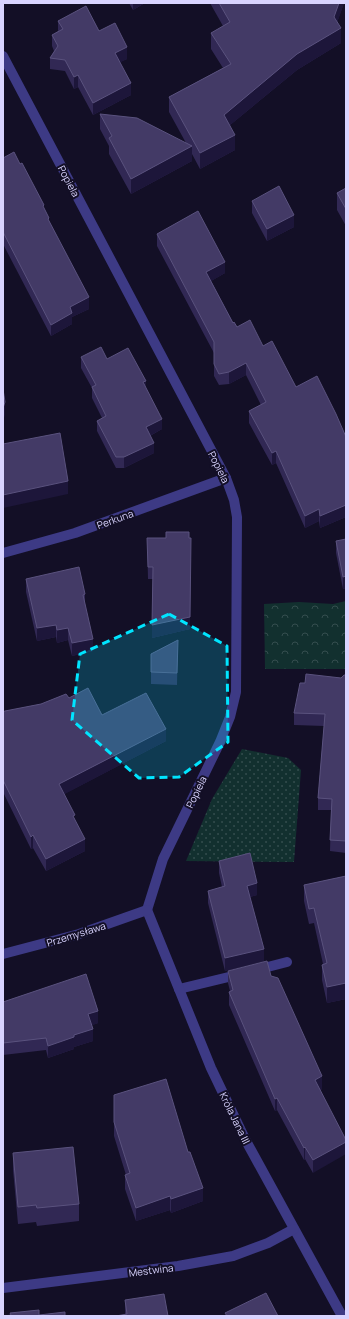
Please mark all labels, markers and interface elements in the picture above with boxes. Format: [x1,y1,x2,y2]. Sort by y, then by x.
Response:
street label: Popiela [55,163,83,199]
street label: Popiela [205,449,233,485]
street label: Perkuna [95,506,135,532]
street label: Popiela [182,774,210,810]
street label: Przemysława [45,918,107,950]
street label: Króla Jana III [216,1090,254,1146]
street label: Mestwina [128,1260,174,1280]

